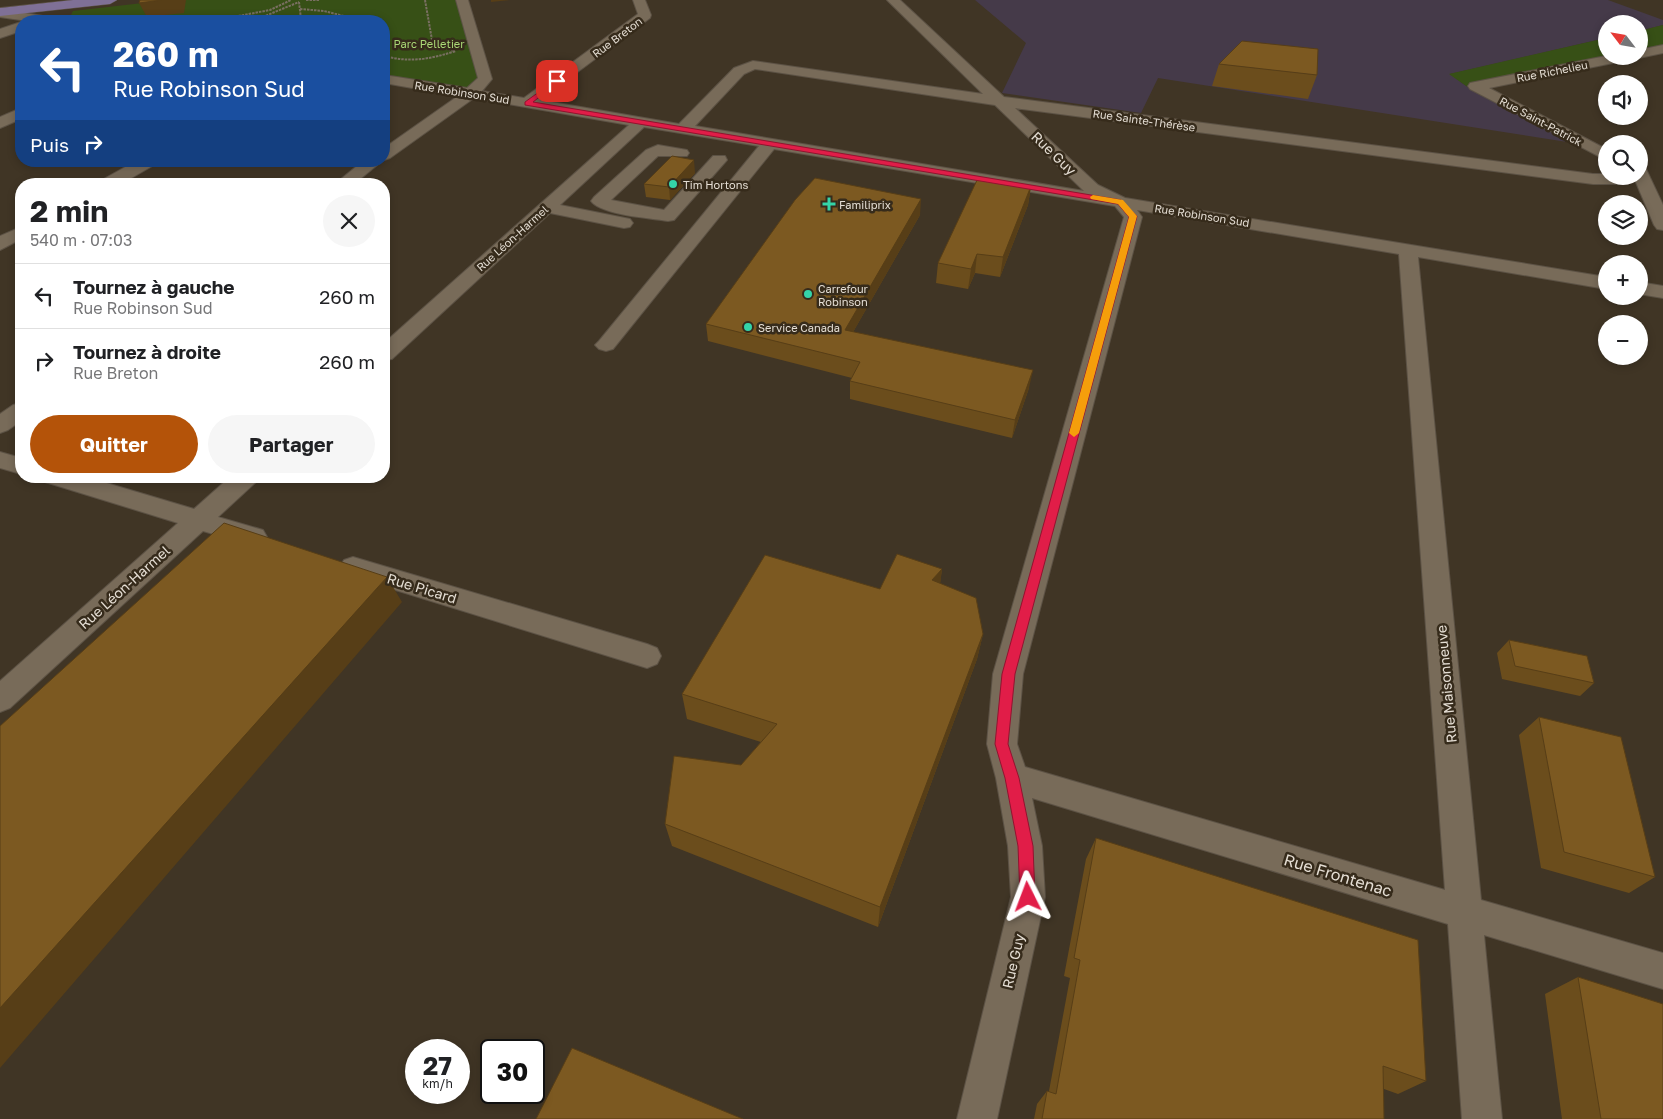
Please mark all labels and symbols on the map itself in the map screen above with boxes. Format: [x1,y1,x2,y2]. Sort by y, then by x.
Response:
street label: Rue Breton [590,14,644,60]
north arrow [1598,15,1648,65]
park label: Parc Pelletier [393,37,465,50]
street label: Rue Richelieu [1515,58,1589,84]
pin [536,60,578,102]
street label: Rue Robinson Sud [414,78,510,106]
street label: Rue Saint-Patrick [1498,94,1584,148]
street label: Rue Sainte-Thérèse [1092,106,1196,134]
street label: Rue Guy [1028,128,1080,179]
marker: Tim Hortons [667,178,679,190]
place label: Tim Hortons [683,178,748,191]
marker: Familiprix [823,198,835,210]
place label: Familiprix [839,198,891,211]
street label: Rue Robinson Sud [1154,201,1250,229]
street label: Rue Léon-Harmel [474,202,551,273]
place label: Carrefour Robinson [818,282,869,308]
marker: Carrefour Robinson [802,288,814,300]
marker: Service Canada [742,321,754,333]
place label: Service Canada [758,321,840,334]
street label: Rue Léon-Harmel [75,542,173,632]
street label: Rue Picard [385,569,459,607]
street label: Rue Maisonneuve [1432,624,1460,744]
street label: Rue Frontenac [1282,849,1395,901]
position arrow [1001,870,1053,922]
street label: Rue Guy [998,932,1028,990]
speed limit sign: 30 [480,1039,545,1104]

